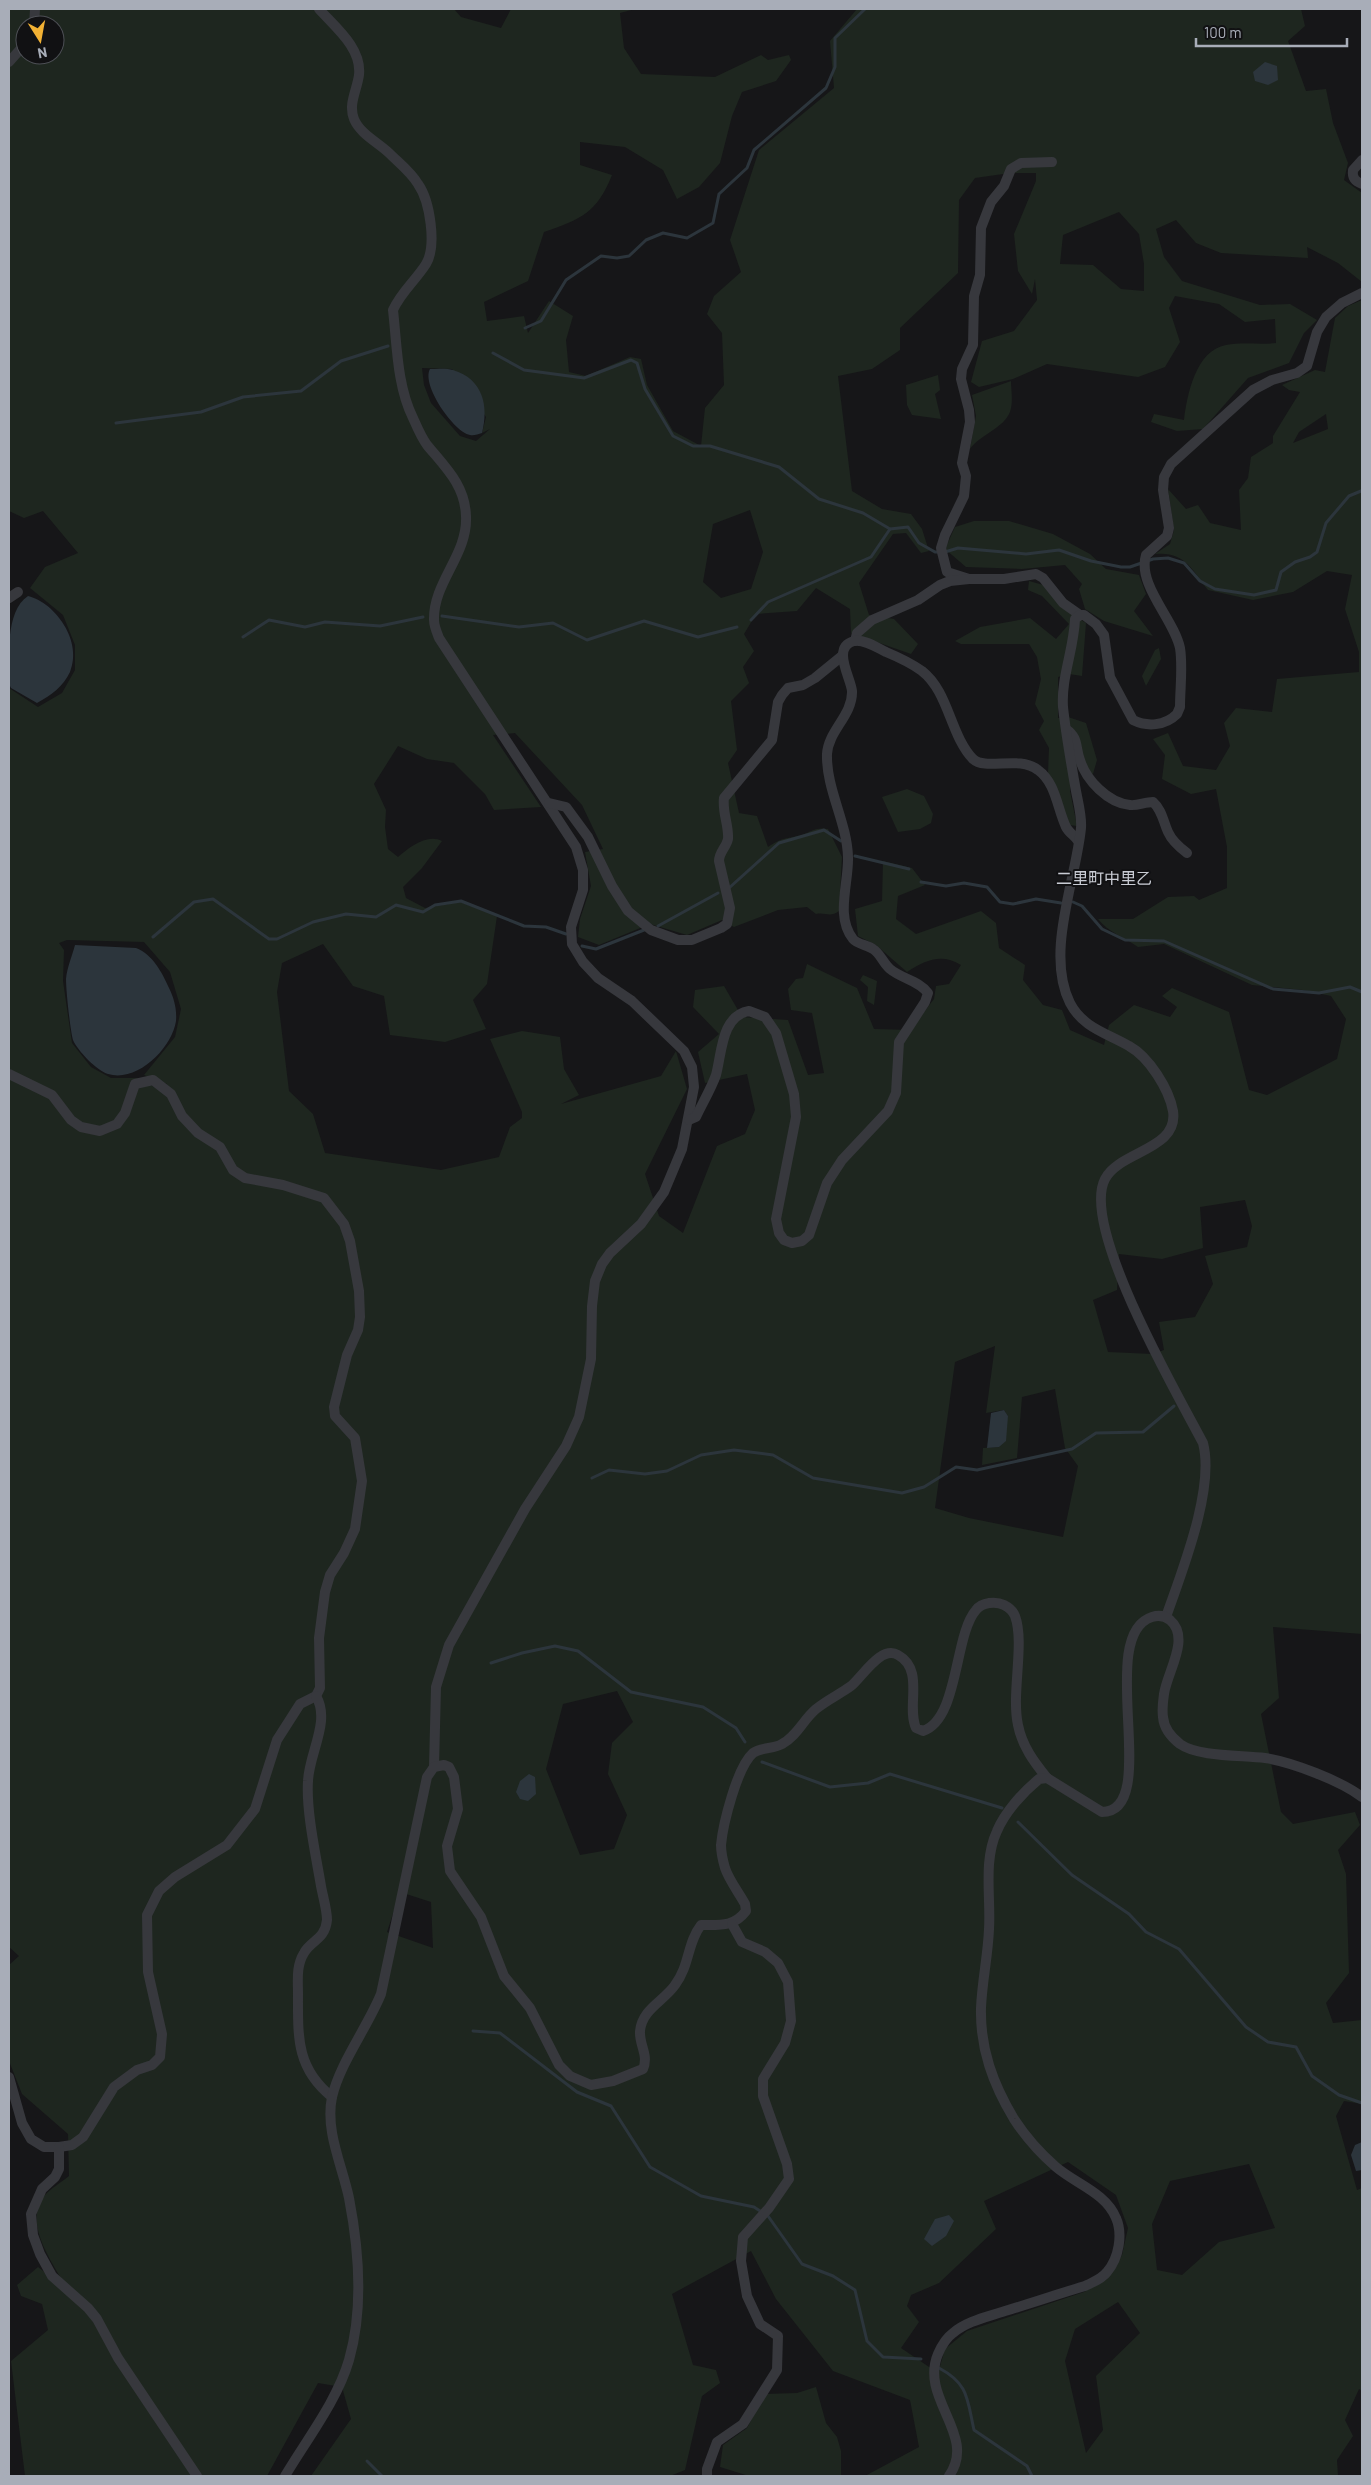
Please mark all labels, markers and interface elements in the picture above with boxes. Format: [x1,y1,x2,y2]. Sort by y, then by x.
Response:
north arrow [15,15,65,65]
scale bar [1196,15,1347,47]
text: 100 m [1204,23,1242,41]
text: N [36,44,49,62]
district label: 二里町中里乙 [1056,868,1152,887]

